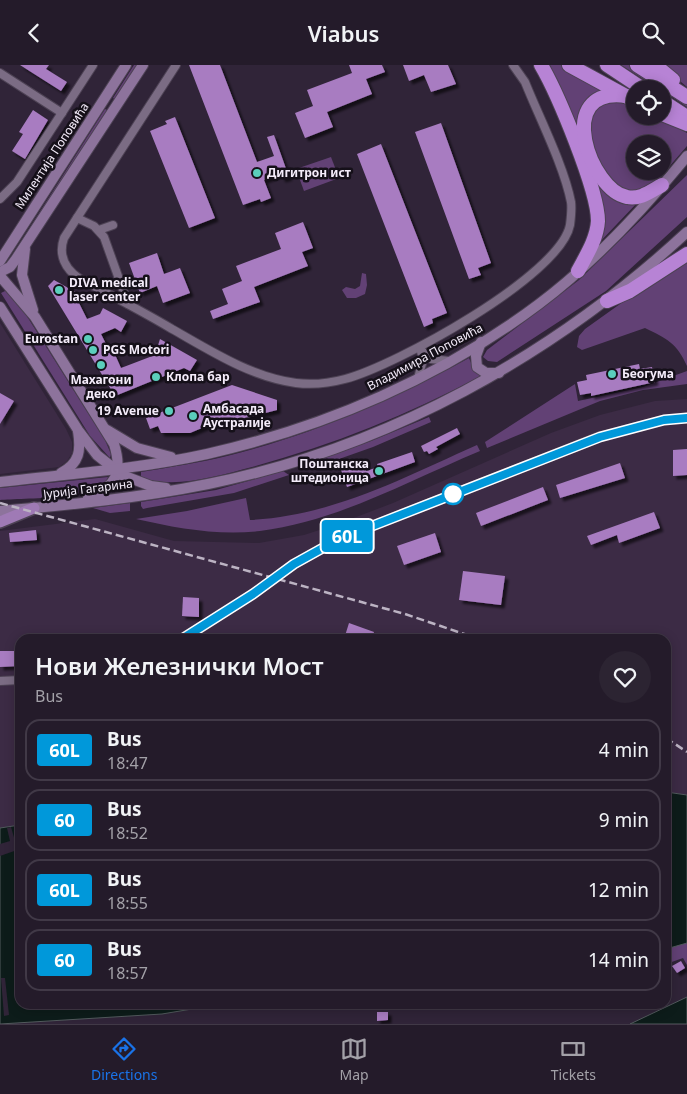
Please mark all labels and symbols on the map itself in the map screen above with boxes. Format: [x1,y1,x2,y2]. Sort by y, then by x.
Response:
street label: Милентија Поповића [11,99,92,212]
place label: Дигитрон ист [267,164,351,181]
marker: Дигитрон ист [251,167,263,179]
place label: DIVA medical laser center [69,274,148,305]
marker: DIVA medical laser center [53,284,65,296]
street label: Владимира Поповића [364,319,486,394]
place label: Eurostan [25,330,78,347]
marker: Eurostan [82,333,94,345]
place label: PGS Motori [103,341,169,358]
marker: PGS Motori [87,344,99,356]
marker: Махагони деко [95,359,107,371]
place label: Беогума [622,365,674,382]
place label: Клопа бар [166,368,230,385]
marker: Беогума [606,368,618,380]
place label: Махагони деко [70,371,132,402]
marker: Клопа бар [150,371,162,383]
place label: Амбасада Аустралије [203,400,271,431]
place label: 19 Avenue [97,402,159,419]
marker: 19 Avenue [163,405,175,417]
marker: Амбасада Аустралије [187,410,199,422]
place label: Поштанска штедионица [291,455,369,486]
marker: Поштанска штедионица [373,465,385,477]
street label: Јурија Гагарина [41,475,134,503]
unlabelled marker [442,483,464,505]
line badge: 60L [318,520,376,552]

